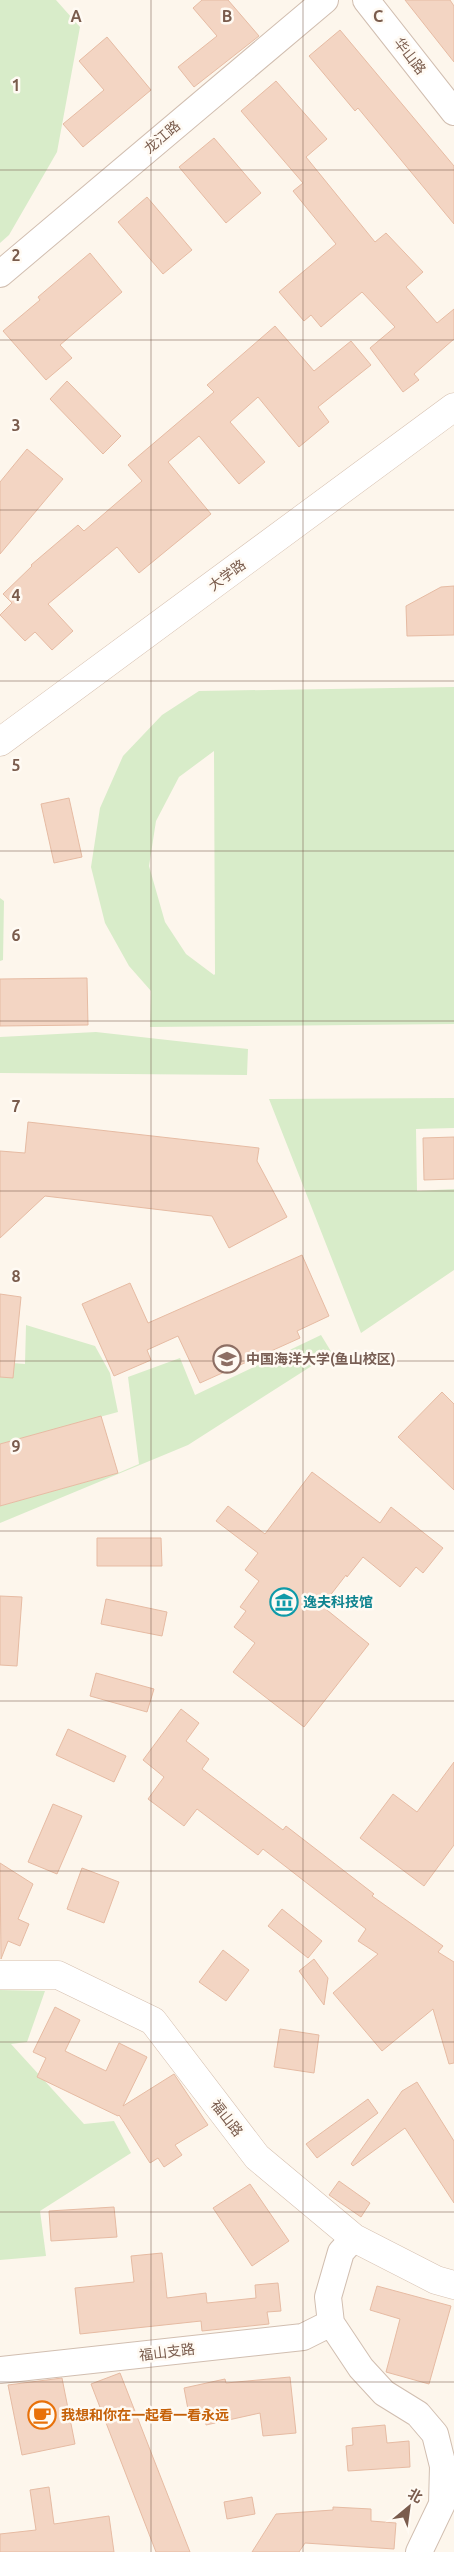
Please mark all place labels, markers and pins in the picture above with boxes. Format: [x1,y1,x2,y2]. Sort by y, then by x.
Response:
school or university icon: 中国海洋大学(鱼山校区) [212,1344,242,1374]
place label: 中国海洋大学(鱼山校区) [246,1351,396,1367]
museum icon: 逸夫科技馆 [269,1587,299,1617]
place label: 逸夫科技馆 [303,1594,373,1610]
cafe icon: 我想和你在一起看一看永远 [27,2400,57,2430]
place label: 我想和你在一起看一看永远 [61,2407,229,2423]

